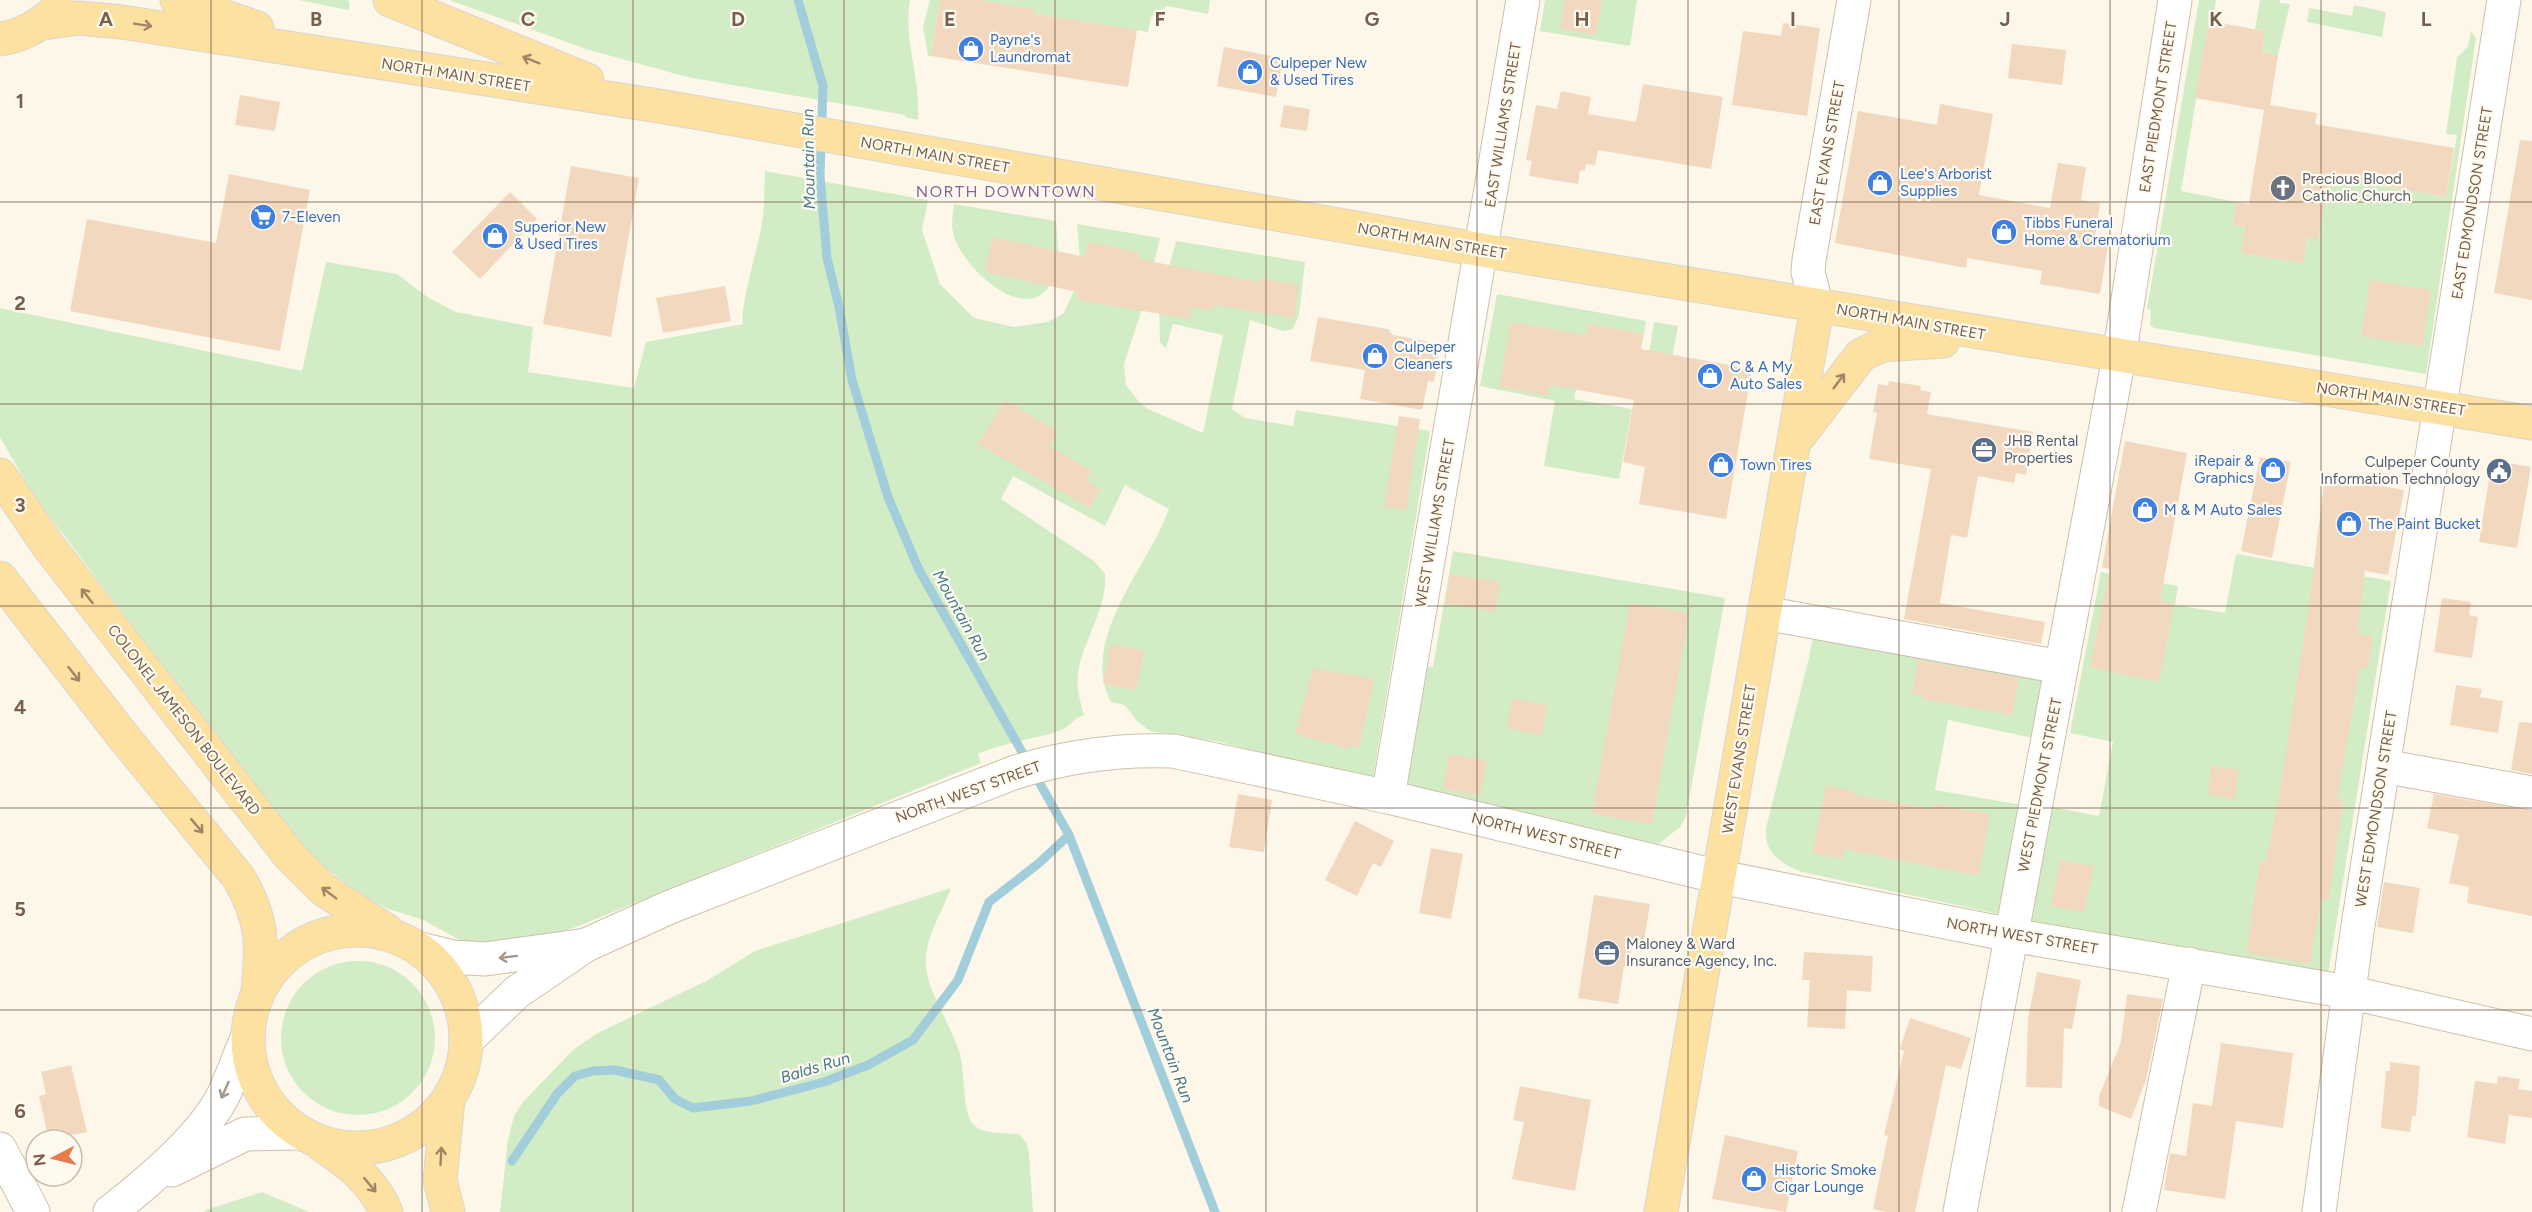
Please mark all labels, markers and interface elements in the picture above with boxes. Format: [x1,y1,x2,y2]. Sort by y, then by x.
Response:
text: A [99,7,114,31]
text: B [310,7,322,31]
text: C [521,7,535,31]
text: D [731,7,745,31]
text: E [944,7,956,31]
text: F [1154,7,1166,31]
text: G [1365,7,1380,31]
text: H [1575,7,1590,31]
text: I [1790,7,1796,31]
text: J [1999,7,2011,31]
text: K [2209,7,2223,31]
text: L [2421,7,2432,31]
street label: EAST PIEDMONT STREET [2136,19,2181,194]
one-way arrow [133,20,152,31]
place label: Payne's Laundromat [990,31,1071,66]
shop icon: Payne's Laundromat [956,34,986,64]
street label: EAST WILLIAMS STREET [1481,40,1525,209]
street label: NORTH MAIN STREET [380,54,533,96]
one-way arrow [522,54,541,65]
place label: Culpeper New & Used Tires [1270,54,1367,89]
shop icon: Culpeper New & Used Tires [1235,57,1265,87]
street label: EAST EVANS STREET [1805,79,1849,227]
text: 1 [16,89,24,113]
street label: EAST EDMONDSON STREET [2448,105,2496,301]
water label: Mountain Run [798,108,819,210]
street label: NORTH MAIN STREET [859,133,1012,177]
place label: Lee's Arborist Supplies [1900,165,1992,200]
shop icon: Lee's Arborist Supplies [1865,168,1895,198]
place label: Precious Blood Catholic Church [2302,170,2411,205]
church icon: Precious Blood Catholic Church [2268,173,2298,203]
district label: NORTH DOWNTOWN [916,182,1096,201]
supermarket icon: 7-Eleven [248,202,278,232]
place label: 7-Eleven [282,208,341,226]
place label: Tibbs Funeral Home & Crematorium [2024,214,2171,249]
shop icon: Tibbs Funeral Home & Crematorium [1989,217,2019,247]
place label: Superior New & Used Tires [514,218,606,253]
street label: NORTH MAIN STREET [1356,219,1509,263]
shop icon: Superior New & Used Tires [480,221,510,251]
text: 2 [14,291,26,315]
street label: NORTH MAIN STREET [1835,300,1988,344]
place label: Culpeper Cleaners [1394,338,1456,373]
shop icon: Culpeper Cleaners [1360,341,1390,371]
place label: C & A My Auto Sales [1730,358,1802,393]
shop icon: C & A My Auto Sales [1695,361,1725,391]
one-way arrow [1833,373,1846,389]
street label: NORTH MAIN STREET [2315,378,2468,420]
place label: JHB Rental Properties [2004,432,2078,467]
office icon: JHB Rental Properties [1969,435,1999,465]
street label: WEST WILLIAMS STREET [1411,436,1459,609]
shop icon: Town Tires [1706,450,1736,480]
place label: iRepair & Graphics [2194,452,2254,487]
place label: Culpeper County Information Technology [2320,453,2480,488]
shop icon: iRepair & Graphics [2258,455,2288,485]
place label: Town Tires [1740,456,1812,474]
public building icon: Culpeper County Information Technology [2484,456,2514,486]
text: 3 [14,493,26,517]
shop icon: M & M Auto Sales [2130,495,2160,525]
place label: M & M Auto Sales [2164,501,2282,519]
shop icon: The Paint Bucket [2334,509,2364,539]
place label: The Paint Bucket [2368,515,2481,533]
water label: Mountain Run [929,567,994,664]
one-way arrow [81,588,94,604]
street label: COLONEL JAMESON BOULEVARD [104,621,264,819]
one-way arrow [68,666,81,682]
street label: WEST EVANS STREET [1718,682,1760,835]
text: 4 [14,695,27,719]
street label: WEST PIEDMONT STREET [2014,696,2066,874]
street label: WEST EDMONDSON STREET [2352,709,2401,909]
street label: NORTH WEST STREET [893,757,1044,827]
street label: NORTH WEST STREET [1469,809,1623,863]
one-way arrow [191,818,204,834]
one-way arrow [321,887,337,900]
text: 5 [14,897,26,921]
street label: NORTH WEST STREET [1945,914,2100,958]
place label: Maloney & Ward Insurance Agency, Inc. [1626,935,1777,970]
office icon: Maloney & Ward Insurance Agency, Inc. [1592,938,1622,968]
one-way arrow [498,951,518,962]
water label: Mountain Run [1144,1005,1197,1106]
water label: Balds Run [778,1048,852,1087]
one-way arrow [219,1080,230,1098]
text: 6 [14,1099,26,1123]
north arrow [24,1128,84,1188]
one-way arrow [436,1147,447,1167]
text: N [29,1152,50,1167]
place label: Historic Smoke Cigar Lounge [1774,1161,1876,1196]
shop icon: Historic Smoke Cigar Lounge [1739,1164,1769,1194]
one-way arrow [363,1177,377,1192]

